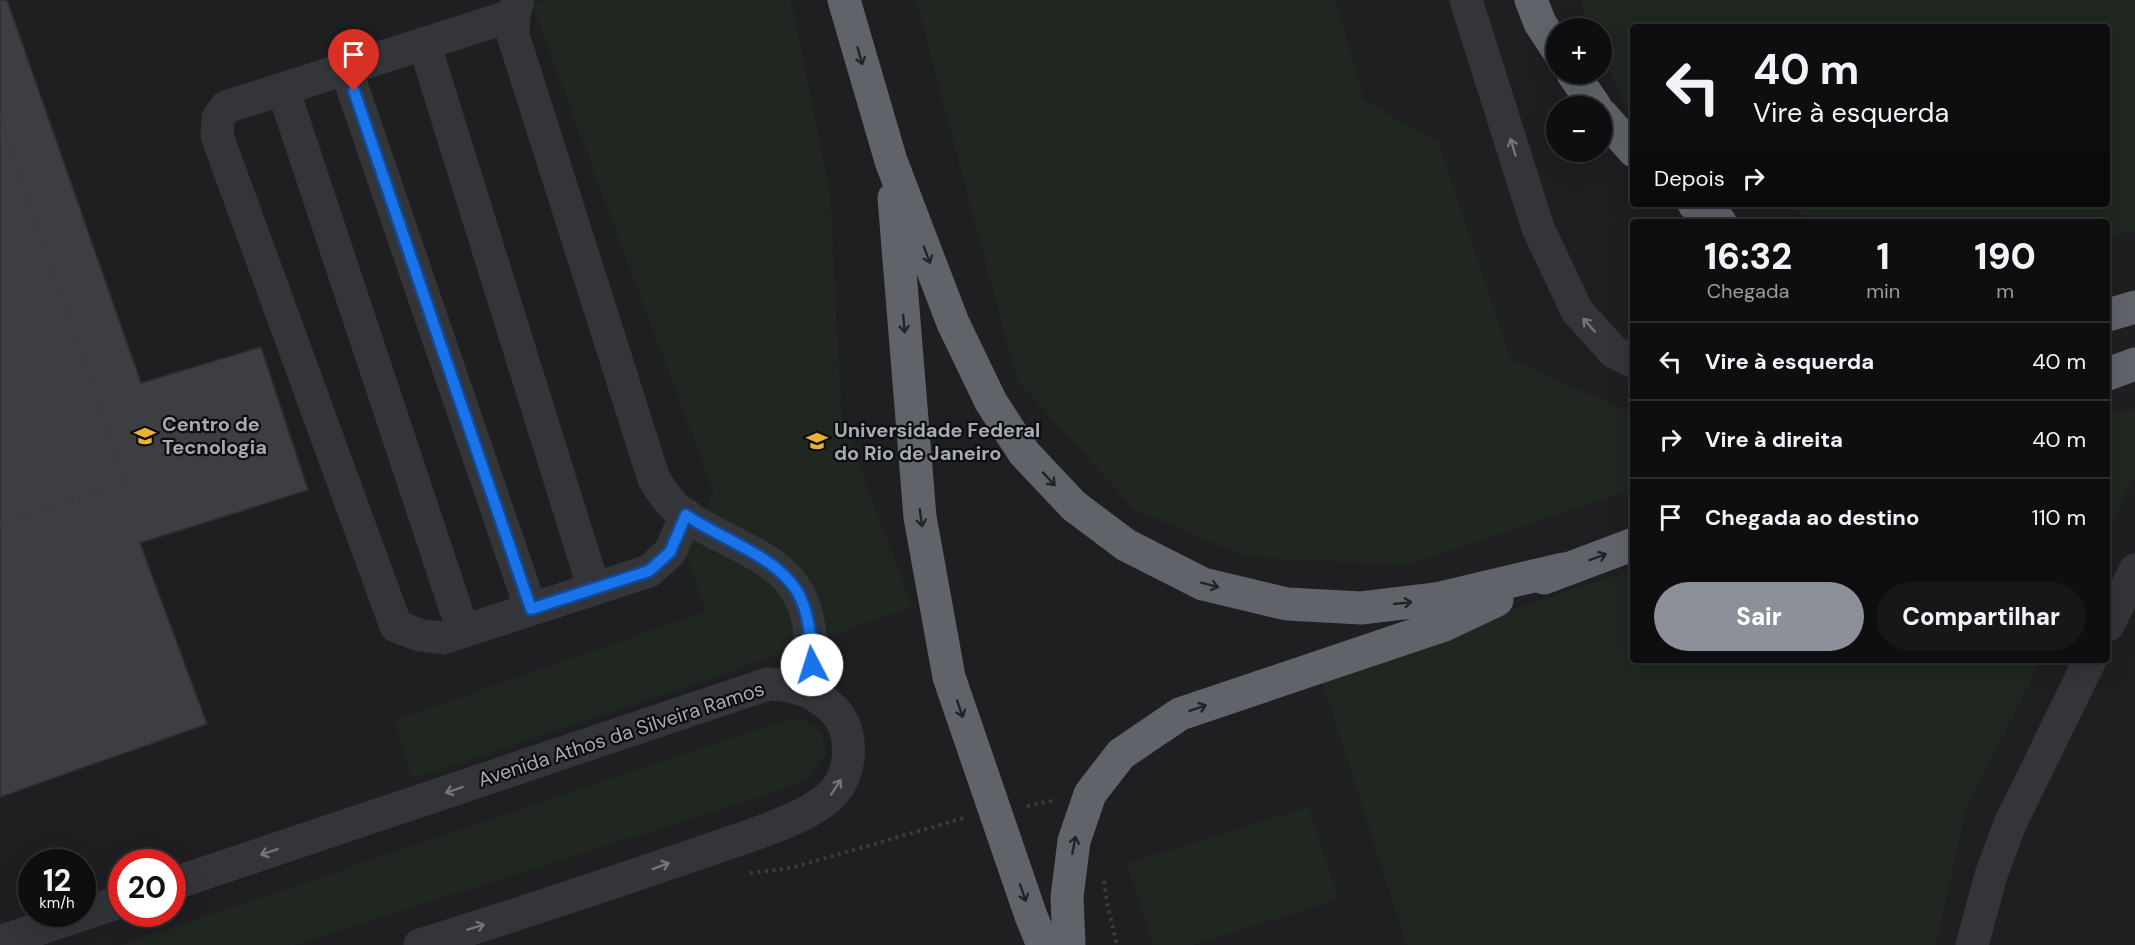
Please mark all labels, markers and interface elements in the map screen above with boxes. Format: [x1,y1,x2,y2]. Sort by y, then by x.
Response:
map controls [1546,18,1612,162]
button: + [1546,18,1612,84]
pin [328,29,379,91]
icon: arrive [337,38,370,71]
text: 40 m [1753,42,1859,97]
one-way arrow [855,46,866,65]
icon: left [1654,48,1732,126]
text: Vire à esquerda [1753,95,1949,130]
button: − [1546,96,1612,162]
one-way arrow [1507,138,1518,157]
icon: right [1737,162,1770,195]
text: Depois [1654,164,1725,193]
text: 16:32 [1704,233,1792,280]
text: 1 [1877,233,1890,280]
text: 190 [1974,233,2036,280]
one-way arrow [922,245,933,264]
text: Chegada [1707,278,1789,304]
text: min [1866,278,1900,304]
text: m [1996,278,2014,304]
one-way arrow [899,313,910,333]
one-way arrow [1582,318,1596,333]
icon: left [1654,345,1687,378]
text: Vire à esquerda [1705,347,1874,376]
text: 40 m [2032,347,2086,376]
place label: Centro de Tecnologia [162,411,267,460]
place label: Universidade Federal do Rio de Janeiro [834,417,1040,466]
icon: right [1654,423,1687,456]
school or university icon: Centro de Tecnologia [133,424,157,448]
text: Vire à direita [1705,425,1843,454]
text: 40 m [2032,425,2086,454]
school or university icon: Universidade Federal do Rio de Janeiro [805,429,829,453]
one-way arrow [1042,472,1056,487]
icon: arrive [1654,501,1687,534]
text: Chegada ao destino [1705,503,1919,532]
text: 110 m [2032,503,2086,532]
one-way arrow [915,508,926,527]
one-way arrow [1588,550,1607,561]
one-way arrow [1201,580,1220,591]
button: Sair [1654,582,1864,651]
button: Compartilhar [1876,582,2086,651]
one-way arrow [1392,597,1412,608]
position arrow [780,633,844,697]
street label: Avenida Athos da Silveira Ramos [475,675,767,793]
one-way arrow [955,699,966,718]
one-way arrow [1189,701,1207,712]
one-way arrow [830,779,842,796]
one-way arrow [445,785,464,796]
one-way arrow [1069,836,1080,855]
one-way arrow [260,847,279,858]
speed limit sign: 20 [108,849,186,927]
one-way arrow [651,860,670,871]
text: 12 [43,861,71,900]
one-way arrow [1019,883,1030,902]
text: km/h [39,893,75,913]
one-way arrow [466,921,485,932]

